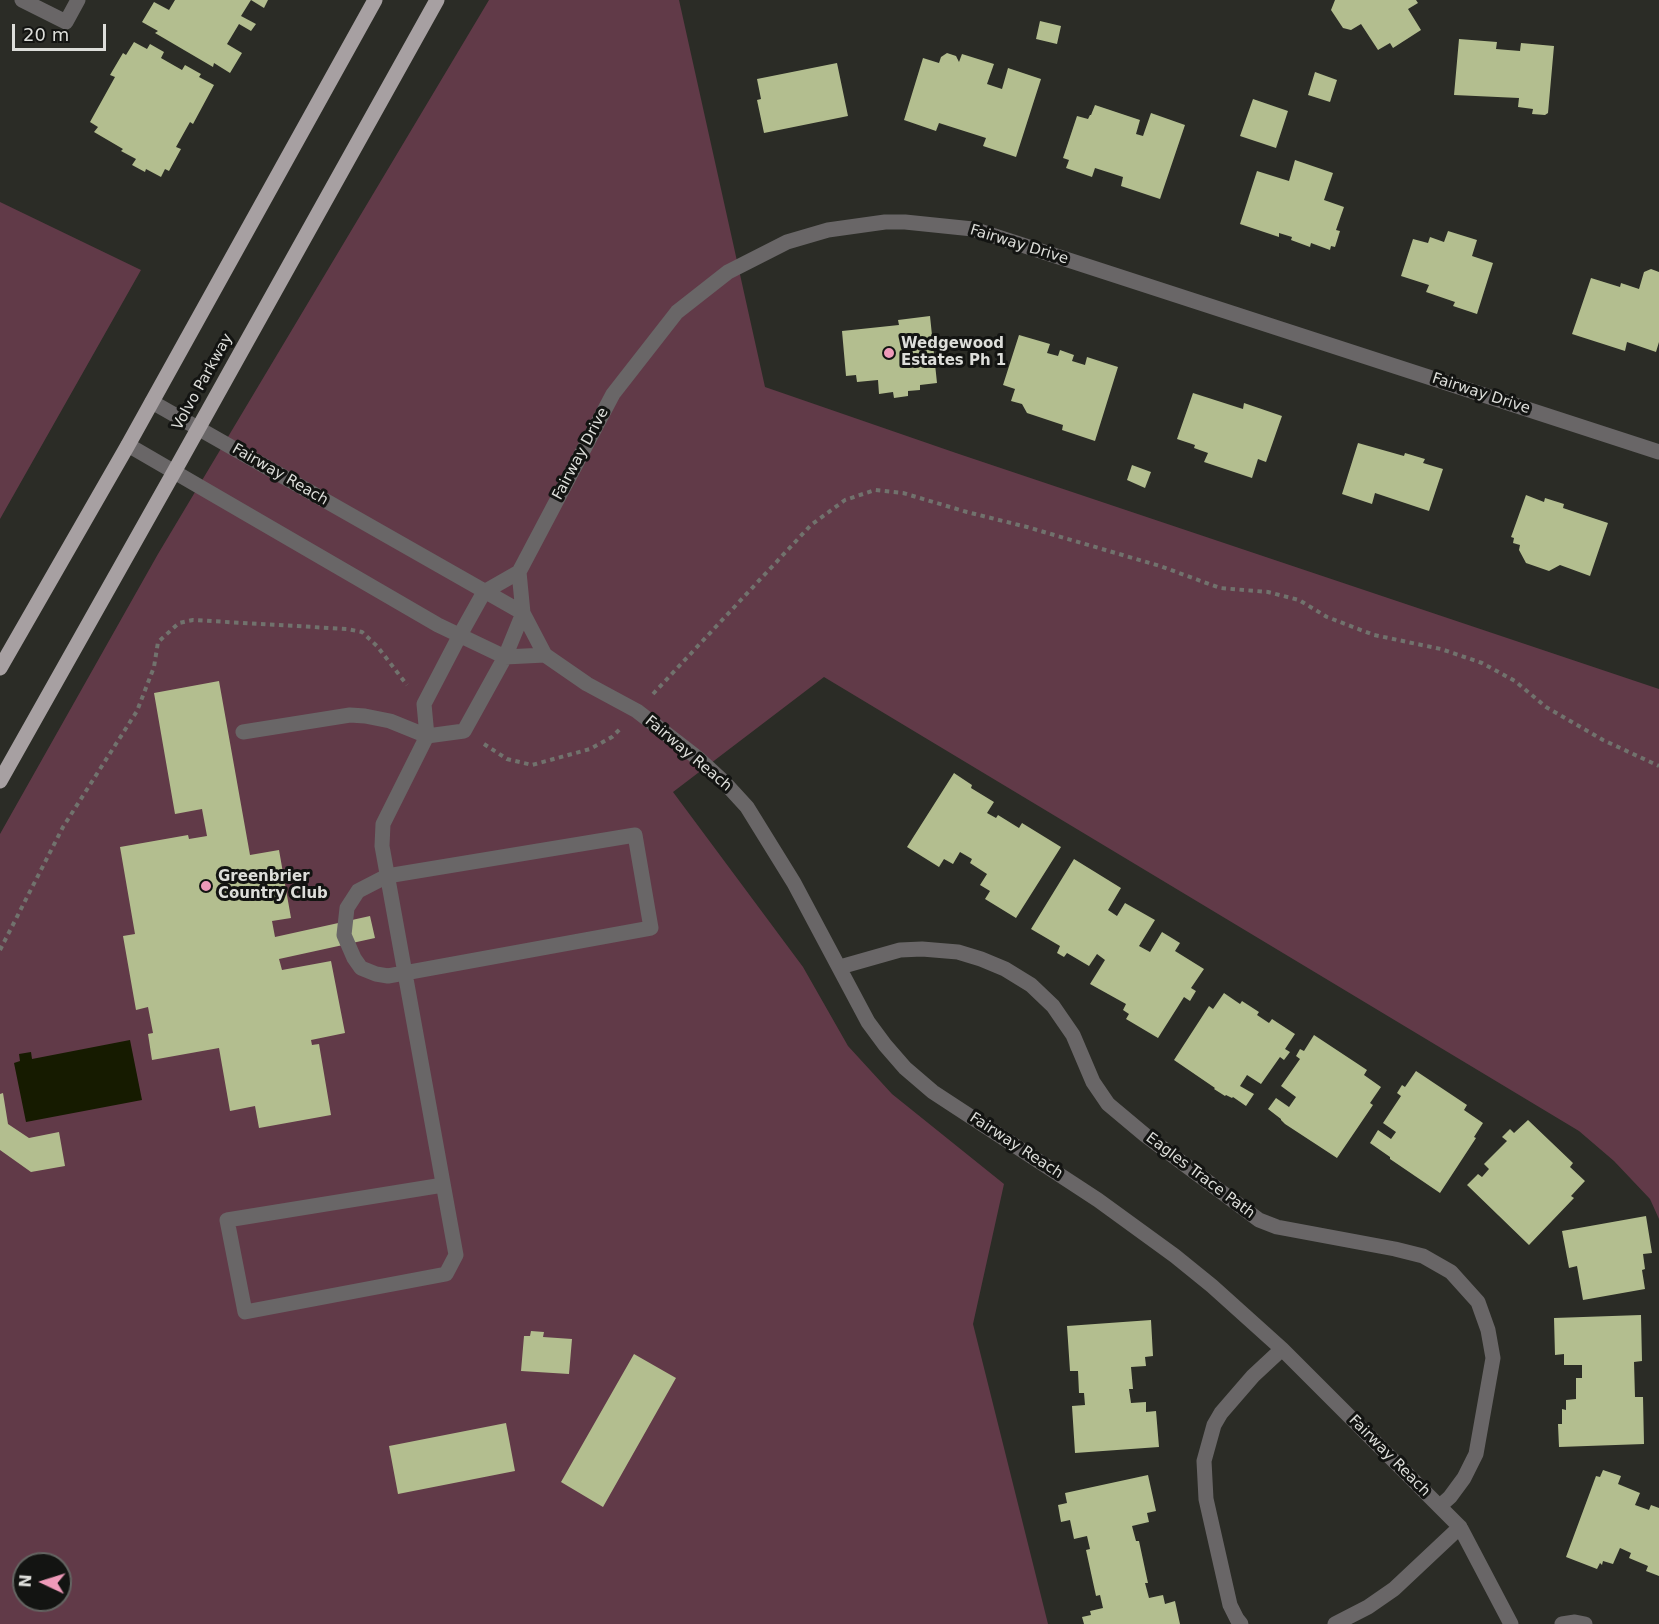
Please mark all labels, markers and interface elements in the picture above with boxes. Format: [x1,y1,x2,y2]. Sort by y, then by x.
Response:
scale bar [15,12,110,50]
text: 20 m [23,24,69,45]
street label: Fairway Drive [968,222,1070,268]
street label: Volvo Parkway [169,330,237,434]
place label: Wedgewood Estates Ph 1 [901,335,1006,370]
marker: Wedgewood Estates Ph 1 [882,346,896,360]
street label: Fairway Drive [1430,370,1532,418]
street label: Fairway Drive [549,405,613,503]
street label: Fairway Reach [229,440,331,510]
street label: Fairway Reach [641,712,735,796]
place label: Greenbrier Country Club [218,868,328,903]
marker: Greenbrier Country Club [199,879,213,893]
street label: Fairway Reach [966,1109,1066,1183]
street label: Eagles Trace Path [1142,1129,1258,1223]
street label: Fairway Reach [1345,1412,1433,1500]
north arrow [12,1552,72,1612]
text: N [16,1574,35,1588]

